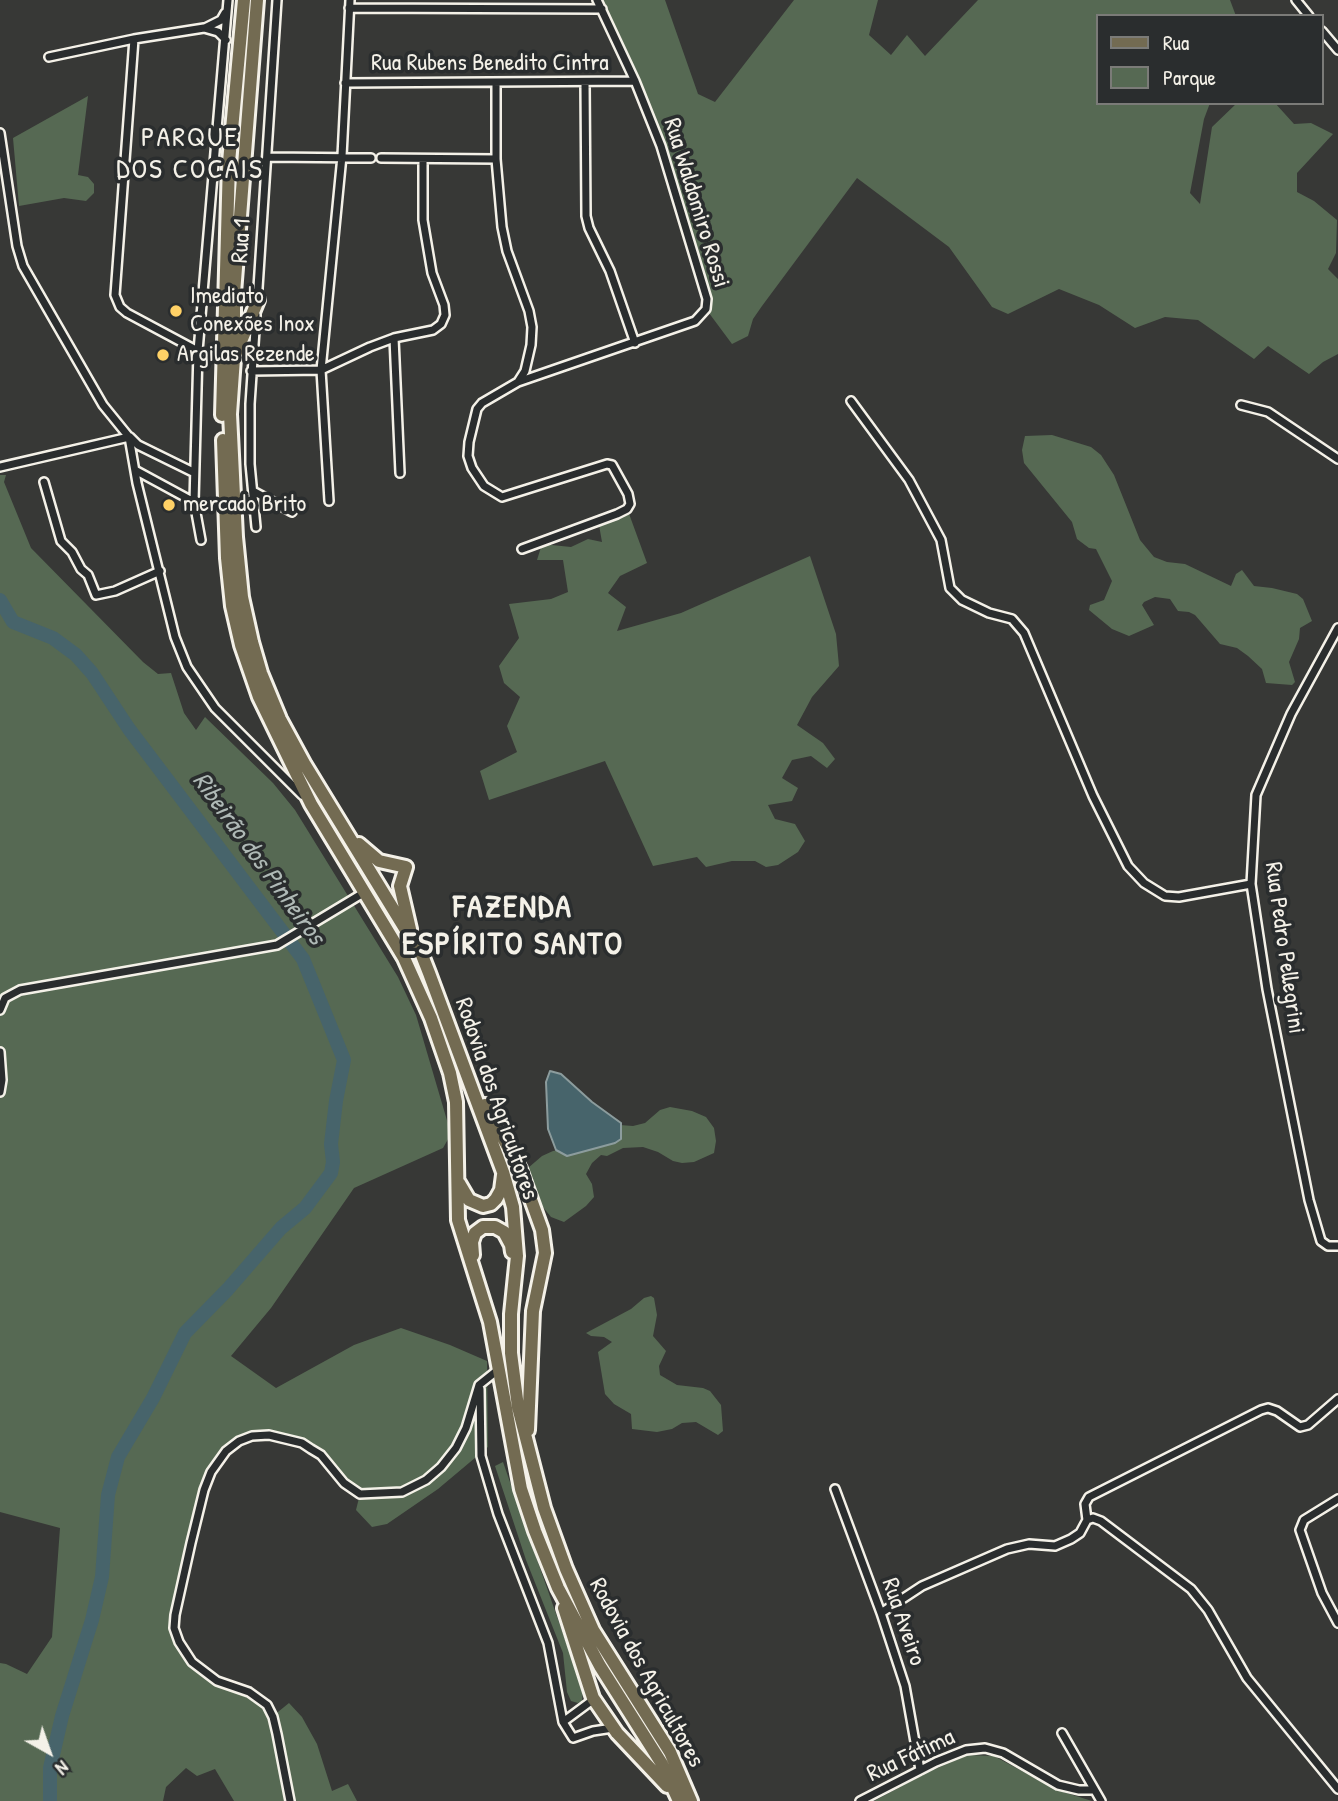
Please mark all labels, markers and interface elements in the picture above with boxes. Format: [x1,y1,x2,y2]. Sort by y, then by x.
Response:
legend [1096,14,1324,105]
text: Rua [1163,28,1189,57]
street label: Rua Rubens Benedito Cintra [371,50,609,78]
text: Parque [1163,63,1216,92]
street label: Rua Waldomiro Rossi [657,115,735,291]
district label: PARQUE DOS COCAIS [117,122,263,188]
street label: Rua 1 [226,218,258,264]
place label: Imediato Conexões Inox [190,283,315,339]
marker: Imediato Conexões Inox [168,303,184,319]
place label: Argilas Rezende [177,341,315,369]
marker: Argilas Rezende [155,347,171,363]
place label: mercado Brito [183,491,306,519]
marker: mercado Brito [161,497,177,513]
water label: Ribeirão dos Pinheiros [185,767,331,951]
street label: Rua Pedro Pellegrini [1258,860,1310,1036]
district label: FAZENDA ESPÍRITO SANTO [404,889,622,964]
street label: Rodovia dos Agricultores [448,994,544,1204]
street label: Rodovia dos Agricultores [582,1574,710,1772]
street label: Rua Aveiro [875,1574,931,1670]
north arrow [14,1717,84,1787]
street label: Rua Fátima [863,1723,959,1789]
text: N [50,1755,75,1781]

